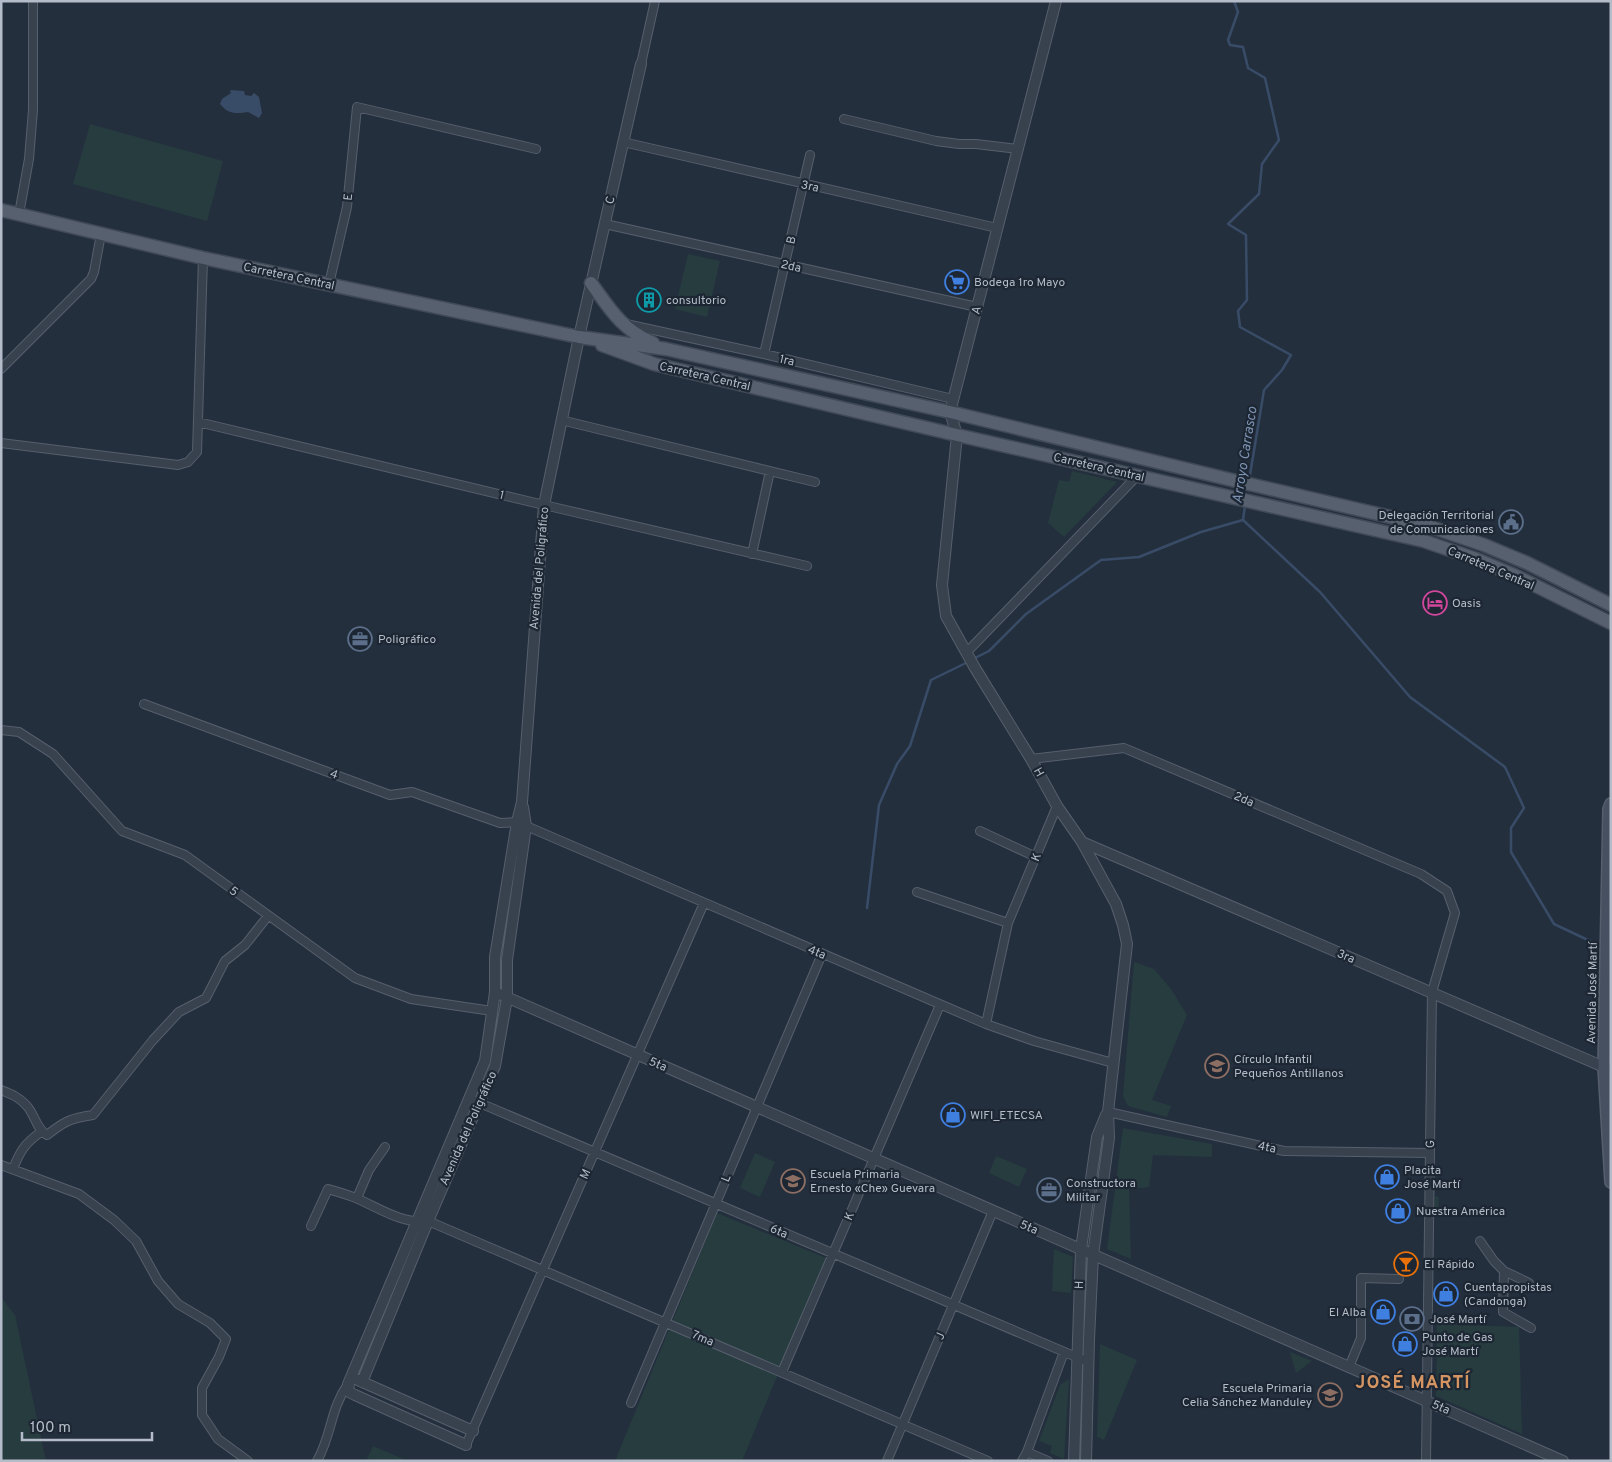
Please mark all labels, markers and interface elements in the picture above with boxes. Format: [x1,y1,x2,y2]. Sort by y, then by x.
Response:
street label: 3ra [799,177,820,197]
street label: E [341,193,357,202]
street label: C [602,194,620,206]
street label: B [783,234,801,246]
street label: 2da [779,257,803,277]
street label: Carretera Central [242,259,336,294]
supermarket icon: Bodega 1ro Mayo [944,269,970,295]
place label: Bodega 1ro Mayo [974,275,1065,291]
building icon: consultorio [636,287,662,313]
place label: consultorio [666,293,727,309]
street label: A [968,304,986,316]
street label: 1ra [778,351,796,370]
street label: Carretera Central [658,359,752,395]
water label: Arroyo Carrasco [1229,405,1262,505]
street label: Carretera Central [1052,450,1146,486]
street label: 1 [498,488,506,504]
street label: Avenida del Poligráfico [527,506,553,630]
place label: Delegación Territorial de Comunicaciones [1379,508,1494,538]
public building icon: Delegación Territorial de Comunicaciones [1498,509,1524,535]
street label: Carretera Central [1445,543,1537,594]
hotel icon: Oasis [1422,590,1448,616]
place label: Oasis [1452,596,1481,612]
office icon: Poligráfico [347,626,373,652]
place label: Poligráfico [378,632,436,648]
street label: H [1029,765,1047,780]
street label: 4 [327,766,340,784]
street label: 2da [1231,789,1256,811]
street label: K [1028,851,1046,864]
street label: 5 [226,883,241,900]
street label: Avenida José Martí [1584,941,1602,1044]
street label: 4ta [805,942,828,964]
street label: 3ra [1334,946,1357,968]
place label: Círculo Infantil Pequeños Antillanos [1234,1052,1344,1082]
school or university icon: Círculo Infantil Pequeños Antillanos [1204,1053,1230,1079]
street label: 5ta [646,1054,669,1076]
street label: Avenida del Poligráfico [437,1069,501,1188]
shop icon: WIFI_ETECSA [940,1102,966,1128]
place label: WIFI_ETECSA [970,1108,1043,1124]
street label: 4ta [1256,1138,1277,1158]
street label: G [1423,1140,1439,1148]
place label: Placita José Martí [1404,1163,1461,1193]
shop icon: Placita José Martí [1374,1164,1400,1190]
street label: M [577,1167,595,1182]
place label: Escuela Primaria Ernesto «Che» Guevara [810,1167,935,1197]
school or university icon: Escuela Primaria Ernesto «Che» Guevara [780,1168,806,1194]
street label: L [718,1172,736,1185]
place label: Constructora Militar [1066,1176,1136,1206]
office icon: Constructora Militar [1036,1177,1062,1203]
shop icon: Nuestra América [1385,1198,1411,1224]
place label: Nuestra América [1416,1204,1505,1220]
street label: K [841,1210,859,1223]
street label: 5ta [1017,1217,1040,1239]
street label: 6ta [767,1221,790,1243]
bar icon: El Rápido [1393,1251,1419,1277]
place label: El Rápido [1424,1257,1475,1273]
place label: Cuentapropistas (Candonga) [1464,1280,1552,1310]
street label: H [1072,1281,1088,1290]
shop icon: Cuentapropistas (Candonga) [1433,1281,1459,1307]
shop icon: El Alba [1370,1299,1396,1325]
place label: El Alba [1329,1305,1366,1321]
bank icon: José Martí [1399,1306,1425,1332]
place label: José Martí [1430,1312,1487,1328]
street label: 7ma [689,1327,716,1351]
street label: J [932,1330,950,1343]
place label: Punto de Gas José Martí [1422,1330,1493,1360]
shop icon: Punto de Gas José Martí [1392,1331,1418,1357]
district label: JOSÉ MARTÍ [1355,1370,1471,1395]
place label: Escuela Primaria Celia Sánchez Manduley [1182,1381,1312,1411]
school or university icon: Escuela Primaria Celia Sánchez Manduley [1317,1382,1343,1408]
street label: 5ta [1429,1397,1452,1419]
scale bar [22,1410,152,1442]
text: 100 m [30,1419,71,1438]

